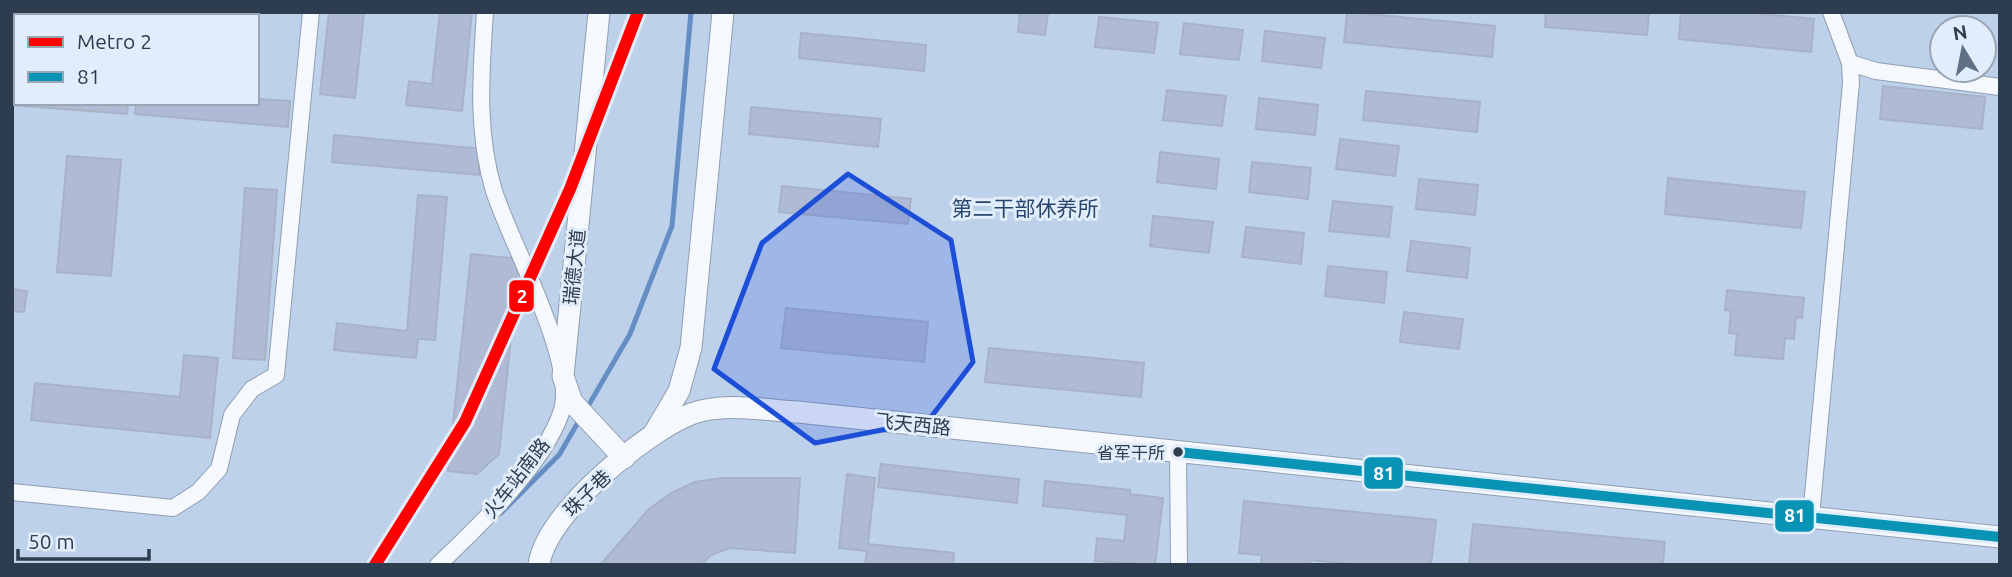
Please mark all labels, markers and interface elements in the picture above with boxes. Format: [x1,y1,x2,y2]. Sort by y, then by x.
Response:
legend [14,14,259,105]
north arrow [1928,14,1998,84]
text: N [1951,20,1969,44]
text: Metro 2 [77,29,152,53]
text: 81 [77,64,101,88]
district label: 第二干部休养所 [952,196,1099,220]
street label: 瑞德大道 [559,228,589,306]
line badge: 2 [508,279,535,313]
text: 2 [517,285,527,307]
street label: 飞天西路 [874,409,952,439]
street label: 火车站南路 [478,434,554,522]
place label: 省军干所 [1097,443,1165,462]
marker: 省军干所 [1171,445,1185,459]
line badge: 81 [1363,456,1404,490]
text: 81 [1373,462,1395,484]
street label: 珠子巷 [559,465,615,521]
line badge: 81 [1774,499,1815,533]
text: 81 [1784,504,1806,526]
scale bar [18,518,149,562]
text: 50 m [28,529,75,553]

